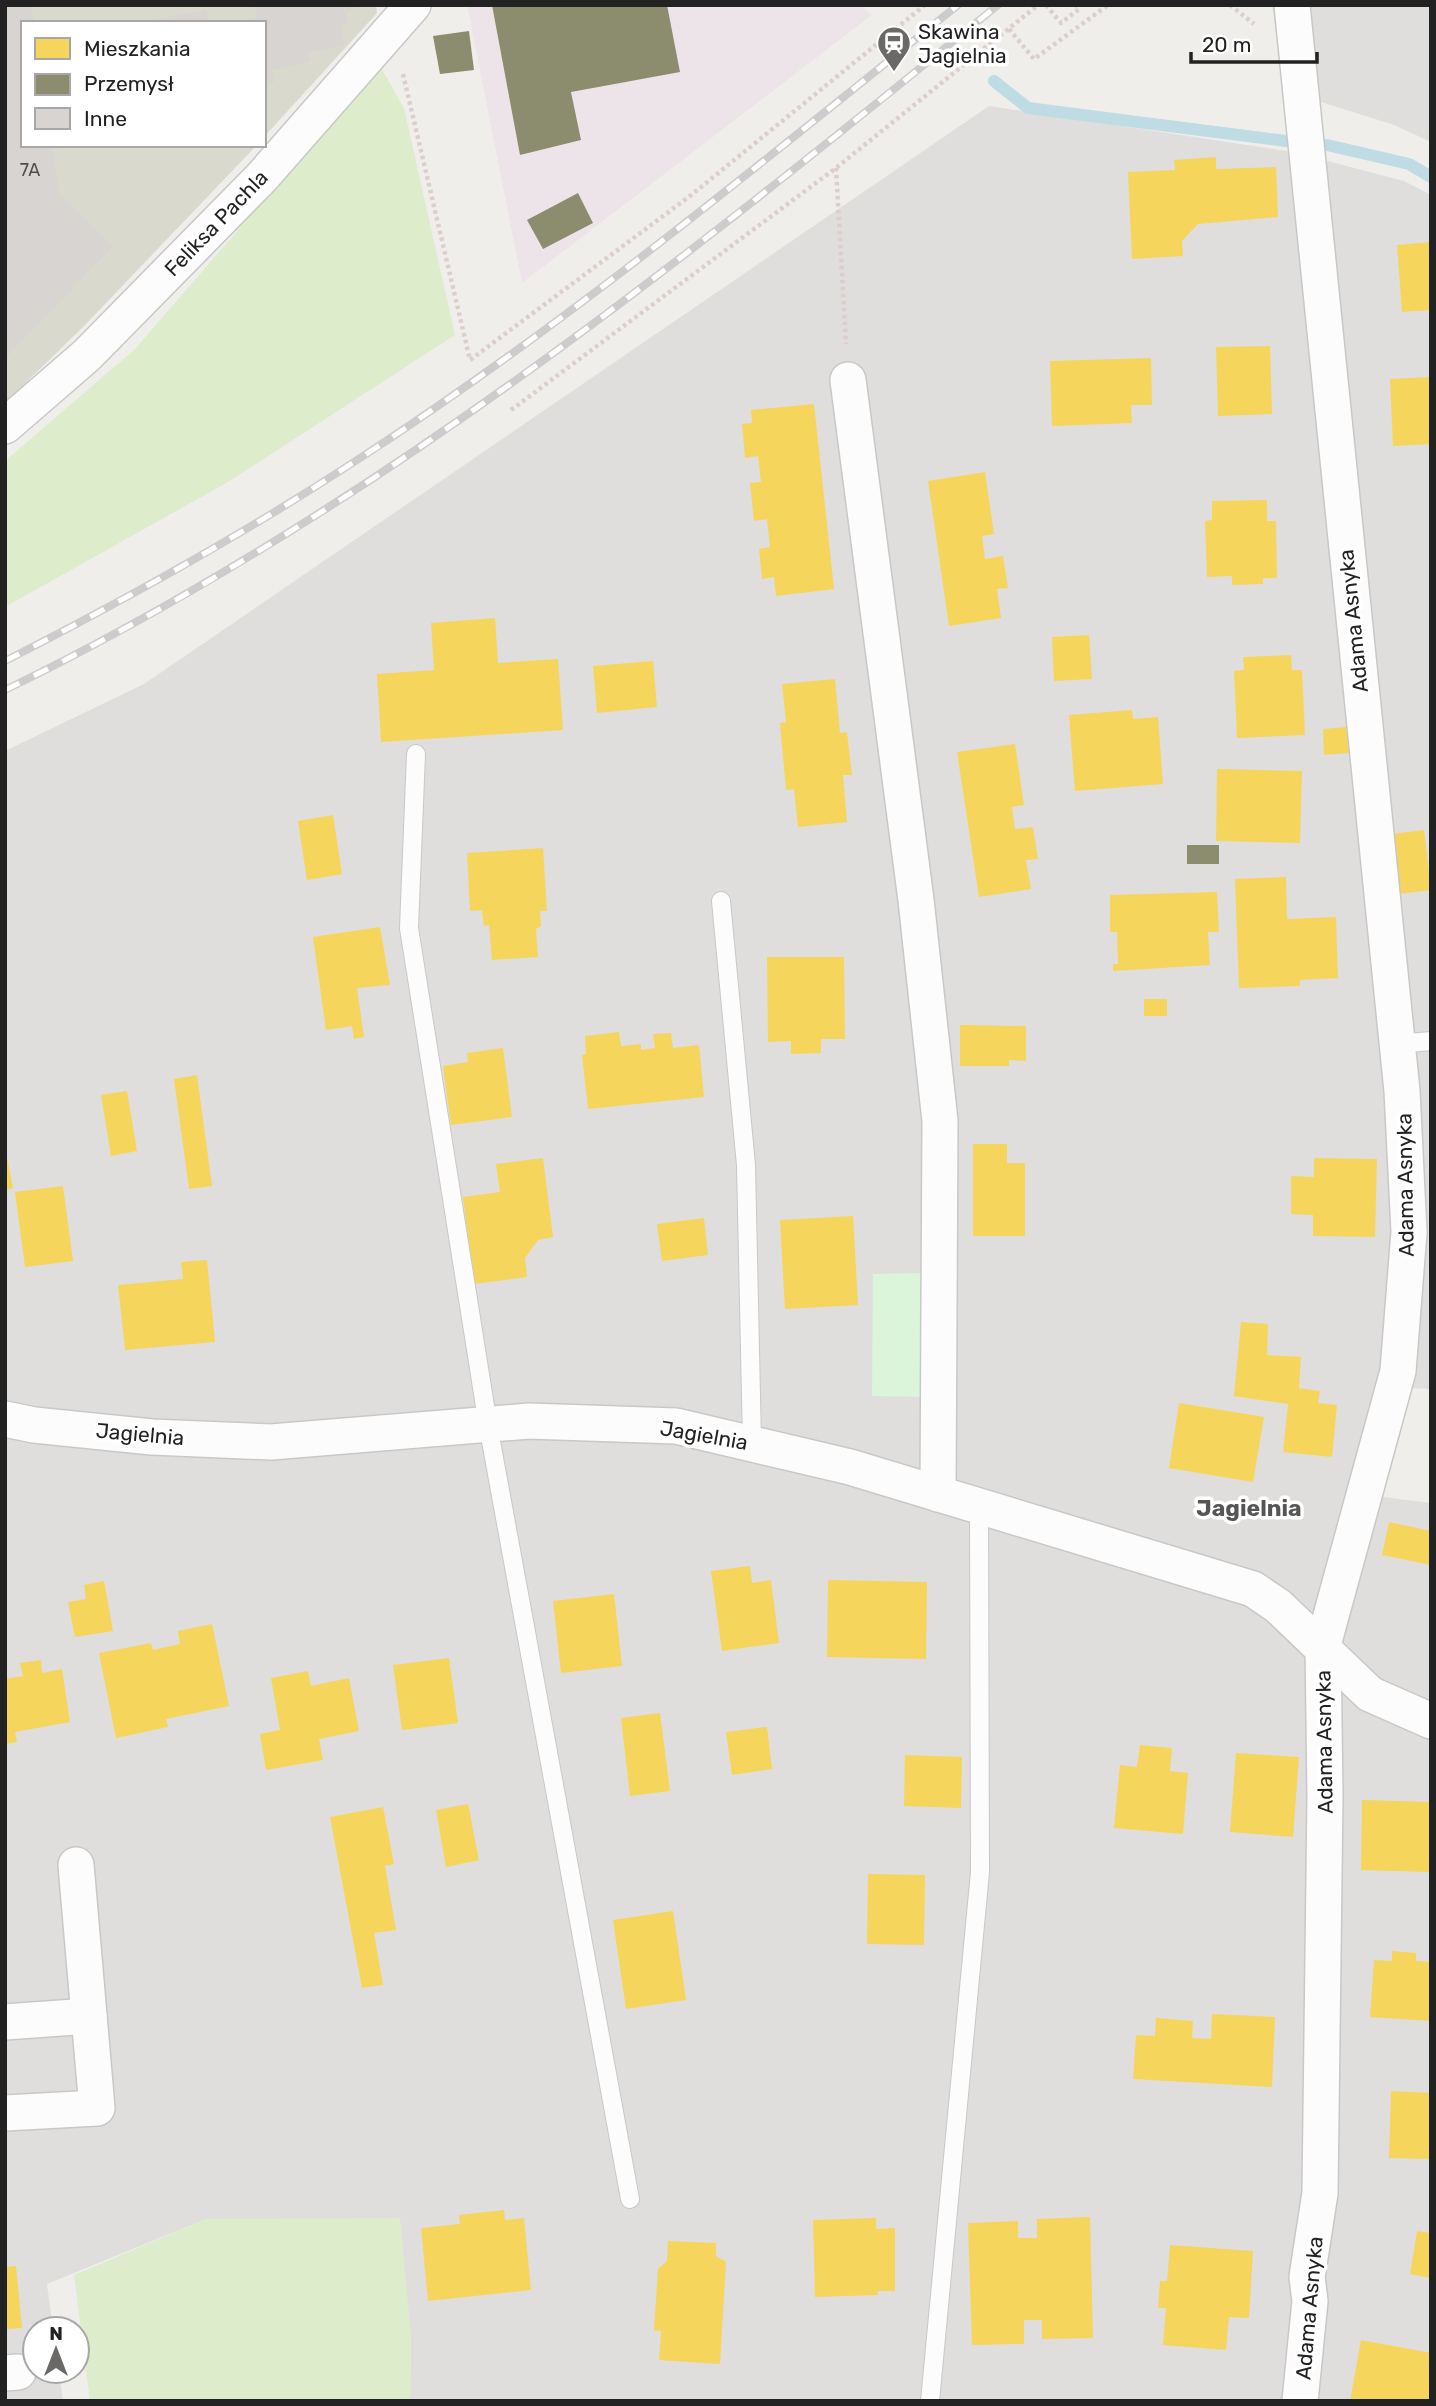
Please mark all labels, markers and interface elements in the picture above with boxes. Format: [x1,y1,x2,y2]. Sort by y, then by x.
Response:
place label: Skawina Jagielnia [918,19,1007,68]
legend [21,21,266,147]
scale bar [1191,21,1317,65]
station icon: Skawina Jagielnia [875,24,913,73]
text: 20 m [1202,32,1251,57]
text: Mieszkania [84,36,191,61]
text: Przemysł [84,71,174,96]
text: Inne [84,106,127,131]
house number: 7A [20,159,40,181]
street label: Feliksa Pachla [159,165,273,281]
street label: Adama Asnyka [1333,548,1373,694]
street label: Adama Asnyka [1391,1113,1419,1257]
street label: Jagielnia [658,1415,750,1455]
street label: Jagielnia [95,1418,185,1450]
district label: Jagielnia [1196,1494,1302,1522]
street label: Adama Asnyka [1310,1670,1338,1814]
street label: Adama Asnyka [1290,2235,1328,2381]
north arrow [21,2315,91,2385]
text: N [49,2322,63,2345]

